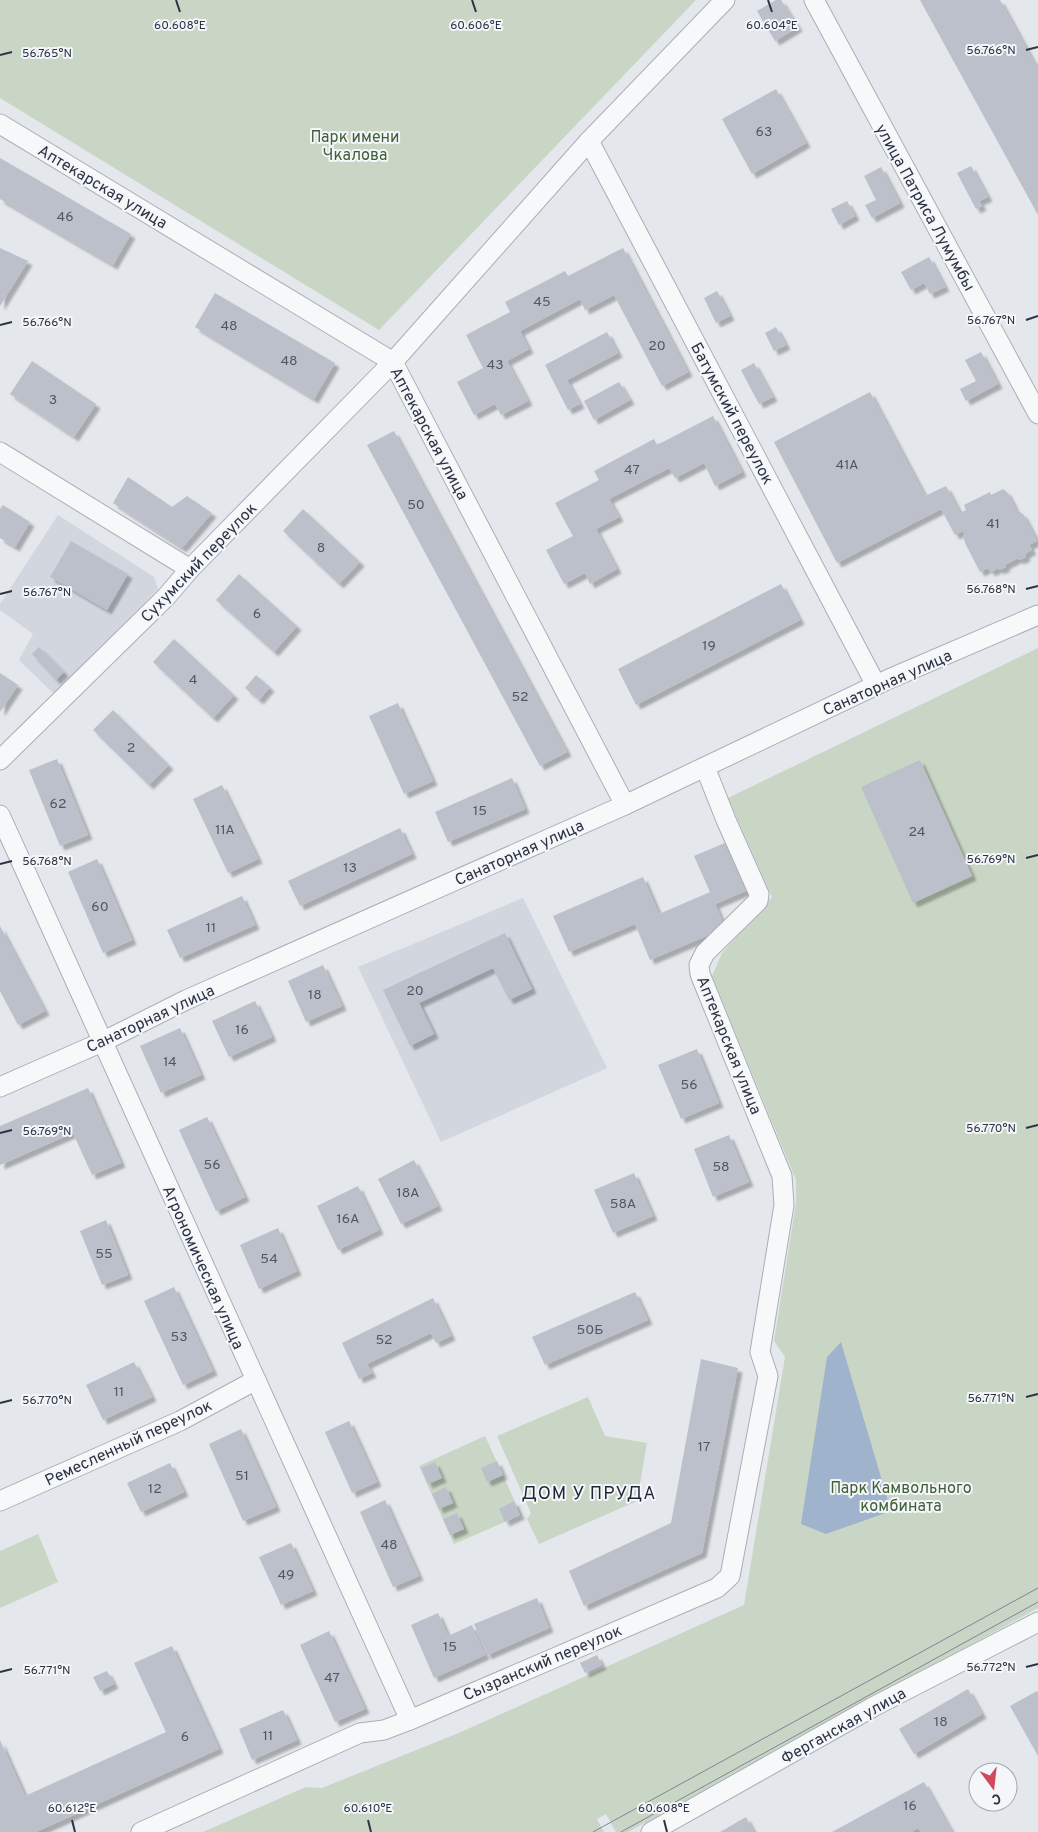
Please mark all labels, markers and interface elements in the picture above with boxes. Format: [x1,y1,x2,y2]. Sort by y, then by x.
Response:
text: 60.608°E [154,18,206,34]
text: 60.606°E [450,18,502,34]
text: 60.604°E [746,18,798,34]
text: 56.766°N [966,43,1016,59]
text: 56.765°N [22,46,72,62]
street label: улица Патриса Лумумбы [870,121,979,295]
house number: 63 [756,124,772,141]
park label: Парк имени Чкалова [310,128,400,166]
street label: Аптекарская улица [34,141,170,234]
house number: 46 [56,209,74,226]
house number: 45 [533,294,551,311]
text: 56.767°N [967,313,1015,329]
text: 56.766°N [22,315,72,331]
house number: 48 [220,318,238,335]
house number: 20 [648,338,666,355]
street label: Батумский переулок [685,339,777,488]
house number: 48 [280,353,298,370]
house number: 43 [486,357,504,374]
street label: Аптекарская улица [385,364,472,504]
house number: 3 [49,392,57,409]
house number: 41А [835,457,859,474]
house number: 47 [624,462,640,479]
house number: 50 [407,497,425,514]
street label: Сухумский переулок [137,499,262,627]
house number: 41 [986,516,1000,533]
house number: 8 [317,540,325,557]
text: 56.768°N [966,582,1016,598]
text: 56.767°N [23,585,71,601]
house number: 6 [253,606,261,623]
house number: 19 [702,638,716,655]
street label: Санаторная улица [820,646,955,721]
house number: 4 [189,672,197,689]
house number: 52 [511,689,529,706]
house number: 2 [127,740,135,757]
house number: 62 [50,796,66,813]
house number: 15 [473,803,487,820]
street label: Санаторная улица [452,816,587,891]
house number: 11А [215,822,235,839]
house number: 24 [908,824,926,841]
text: 56.769°N [966,852,1016,868]
text: 56.768°N [22,854,72,870]
house number: 13 [343,860,357,877]
house number: 60 [91,899,109,916]
house number: 11 [206,920,216,937]
street label: Аптекарская улица [691,974,765,1118]
street label: Санаторная улица [84,981,218,1058]
house number: 20 [406,983,424,1000]
house number: 18 [308,987,322,1004]
house number: 16 [235,1022,249,1039]
house number: 14 [163,1054,177,1071]
house number: 56 [680,1077,698,1094]
text: 56.770°N [966,1121,1016,1137]
text: 56.769°N [22,1124,72,1140]
house number: 56 [203,1157,221,1174]
house number: 58 [712,1159,730,1176]
street label: Агрономическая улица [157,1183,247,1353]
house number: 18А [396,1185,420,1202]
house number: 58А [610,1196,636,1213]
house number: 16А [337,1211,359,1228]
house number: 55 [95,1246,113,1263]
house number: 54 [260,1251,278,1268]
house number: 50Б [577,1322,603,1339]
house number: 53 [170,1329,188,1346]
house number: 52 [375,1332,393,1349]
house number: 11 [114,1384,124,1401]
text: 56.771°N [967,1391,1015,1407]
text: 56.770°N [22,1393,72,1409]
street label: Ремесленный переулок [42,1396,216,1491]
house number: 17 [698,1439,710,1456]
house number: 51 [235,1468,249,1485]
park label: Парк Камвольного комбината [830,1479,972,1517]
house number: 12 [148,1481,162,1498]
district label: ДОМ У ПРУДА [521,1483,657,1506]
house number: 48 [380,1537,398,1554]
house number: 49 [278,1567,294,1584]
street label: Сызранский переулок [460,1621,625,1706]
house number: 15 [443,1639,457,1656]
text: 56.772°N [966,1660,1016,1676]
text: 56.771°N [23,1663,71,1679]
house number: 47 [324,1670,340,1687]
street label: Ферганская улица [778,1684,910,1769]
house number: 18 [934,1714,948,1731]
house number: 11 [263,1728,273,1745]
house number: 6 [181,1729,189,1746]
north arrow [968,1762,1018,1812]
text: С [989,1789,1003,1807]
house number: 16 [903,1798,917,1815]
text: 60.612°E [48,1801,96,1817]
text: 60.610°E [343,1801,393,1817]
text: 60.608°E [638,1801,690,1817]

